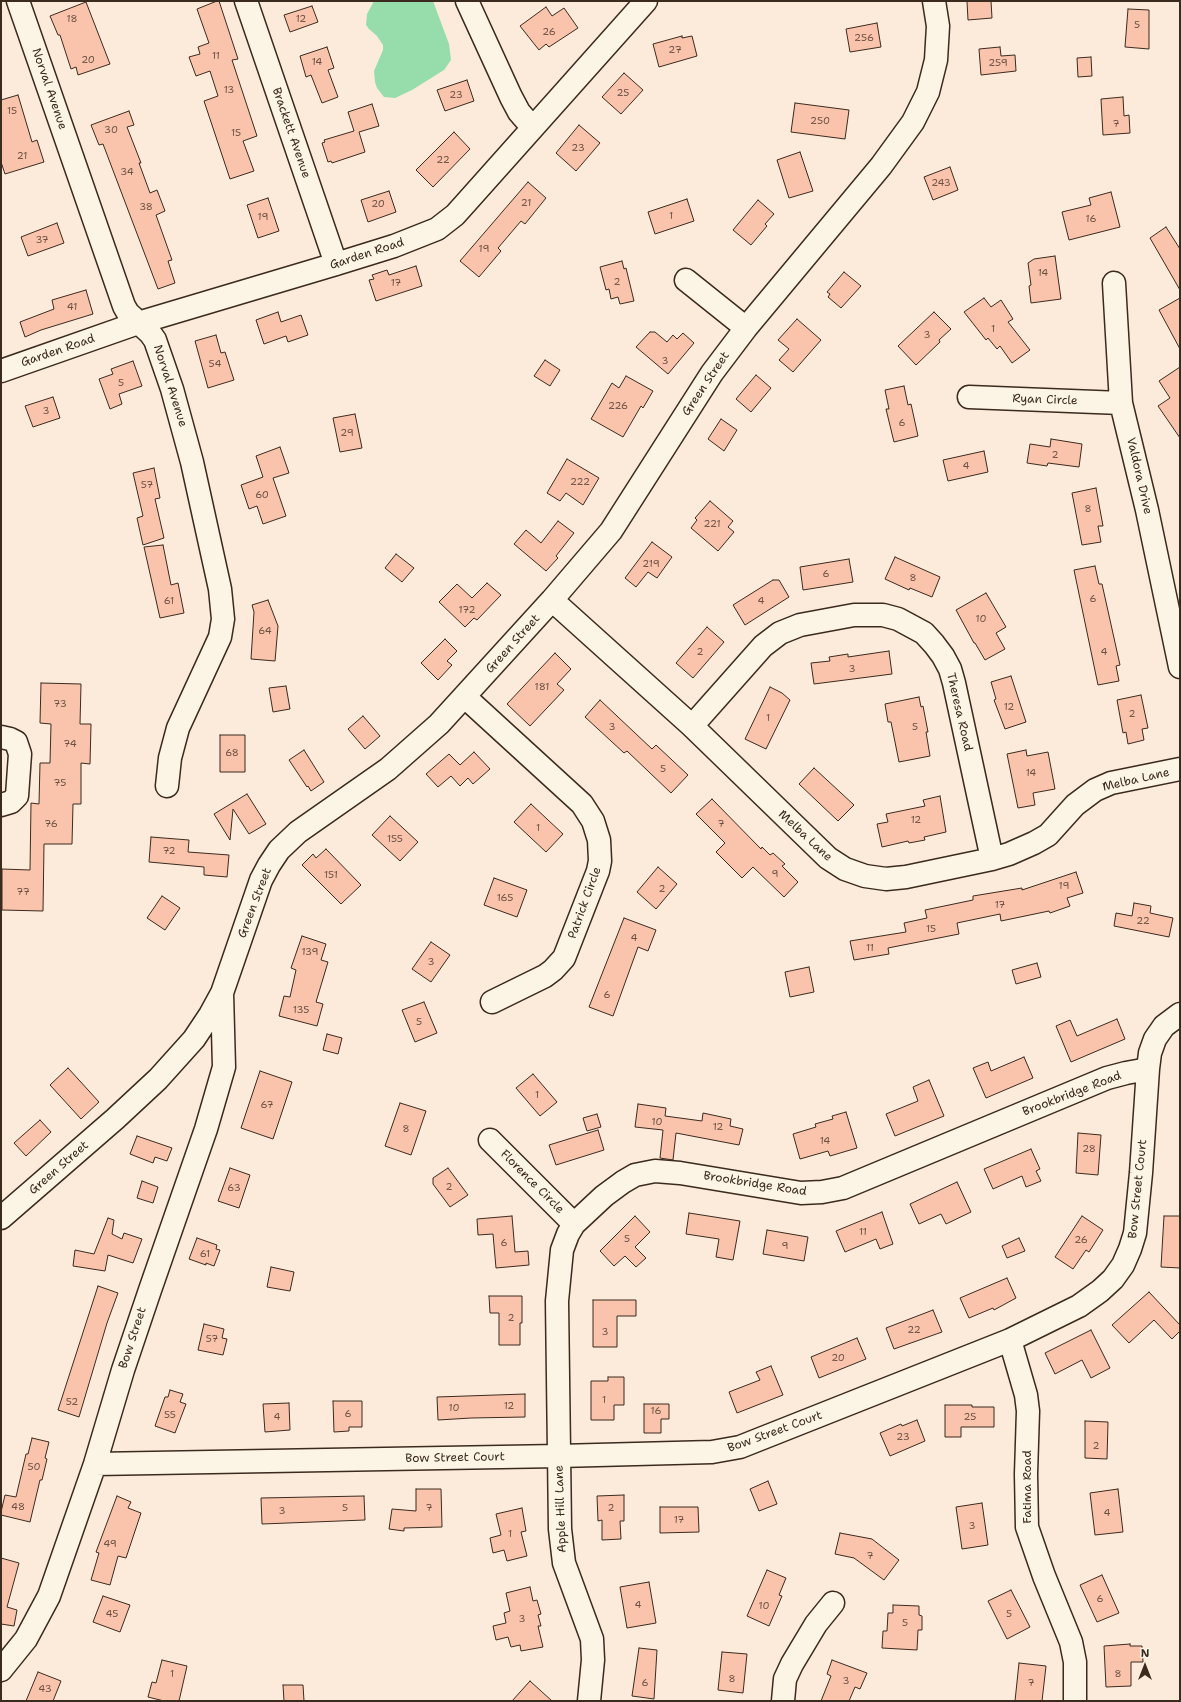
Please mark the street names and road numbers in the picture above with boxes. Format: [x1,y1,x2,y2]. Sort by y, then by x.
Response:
street label: Norval Avenue [28,46,70,132]
street label: Brackett Avenue [269,86,313,180]
street label: Garden Road [328,235,406,273]
street label: Garden Road [19,332,97,370]
street label: Norval Avenue [150,343,190,429]
street label: Green Street [679,349,733,419]
street label: Ryan Circle [1012,392,1078,408]
street label: Valdora Drive [1123,436,1155,516]
street label: Green Street [483,612,543,676]
street label: Theresa Road [943,671,975,753]
street label: Melba Lane [1101,765,1171,795]
street label: Melba Lane [775,807,835,865]
street label: Patrick Circle [565,865,605,941]
street label: Green Street [235,866,275,940]
street label: Brookbridge Road [1021,1069,1123,1119]
street label: Green Street [26,1138,92,1198]
street label: Bow Street Court [1126,1139,1150,1239]
street label: Florence Circle [497,1147,567,1217]
street label: Brookbridge Road [702,1169,808,1199]
street label: Bow Street [116,1305,150,1371]
street label: Bow Street Court [726,1408,824,1456]
street label: Bow Street Court [405,1450,505,1466]
street label: Fatima Road [1021,1450,1035,1524]
street label: Apple Hill Lane [552,1465,570,1553]

